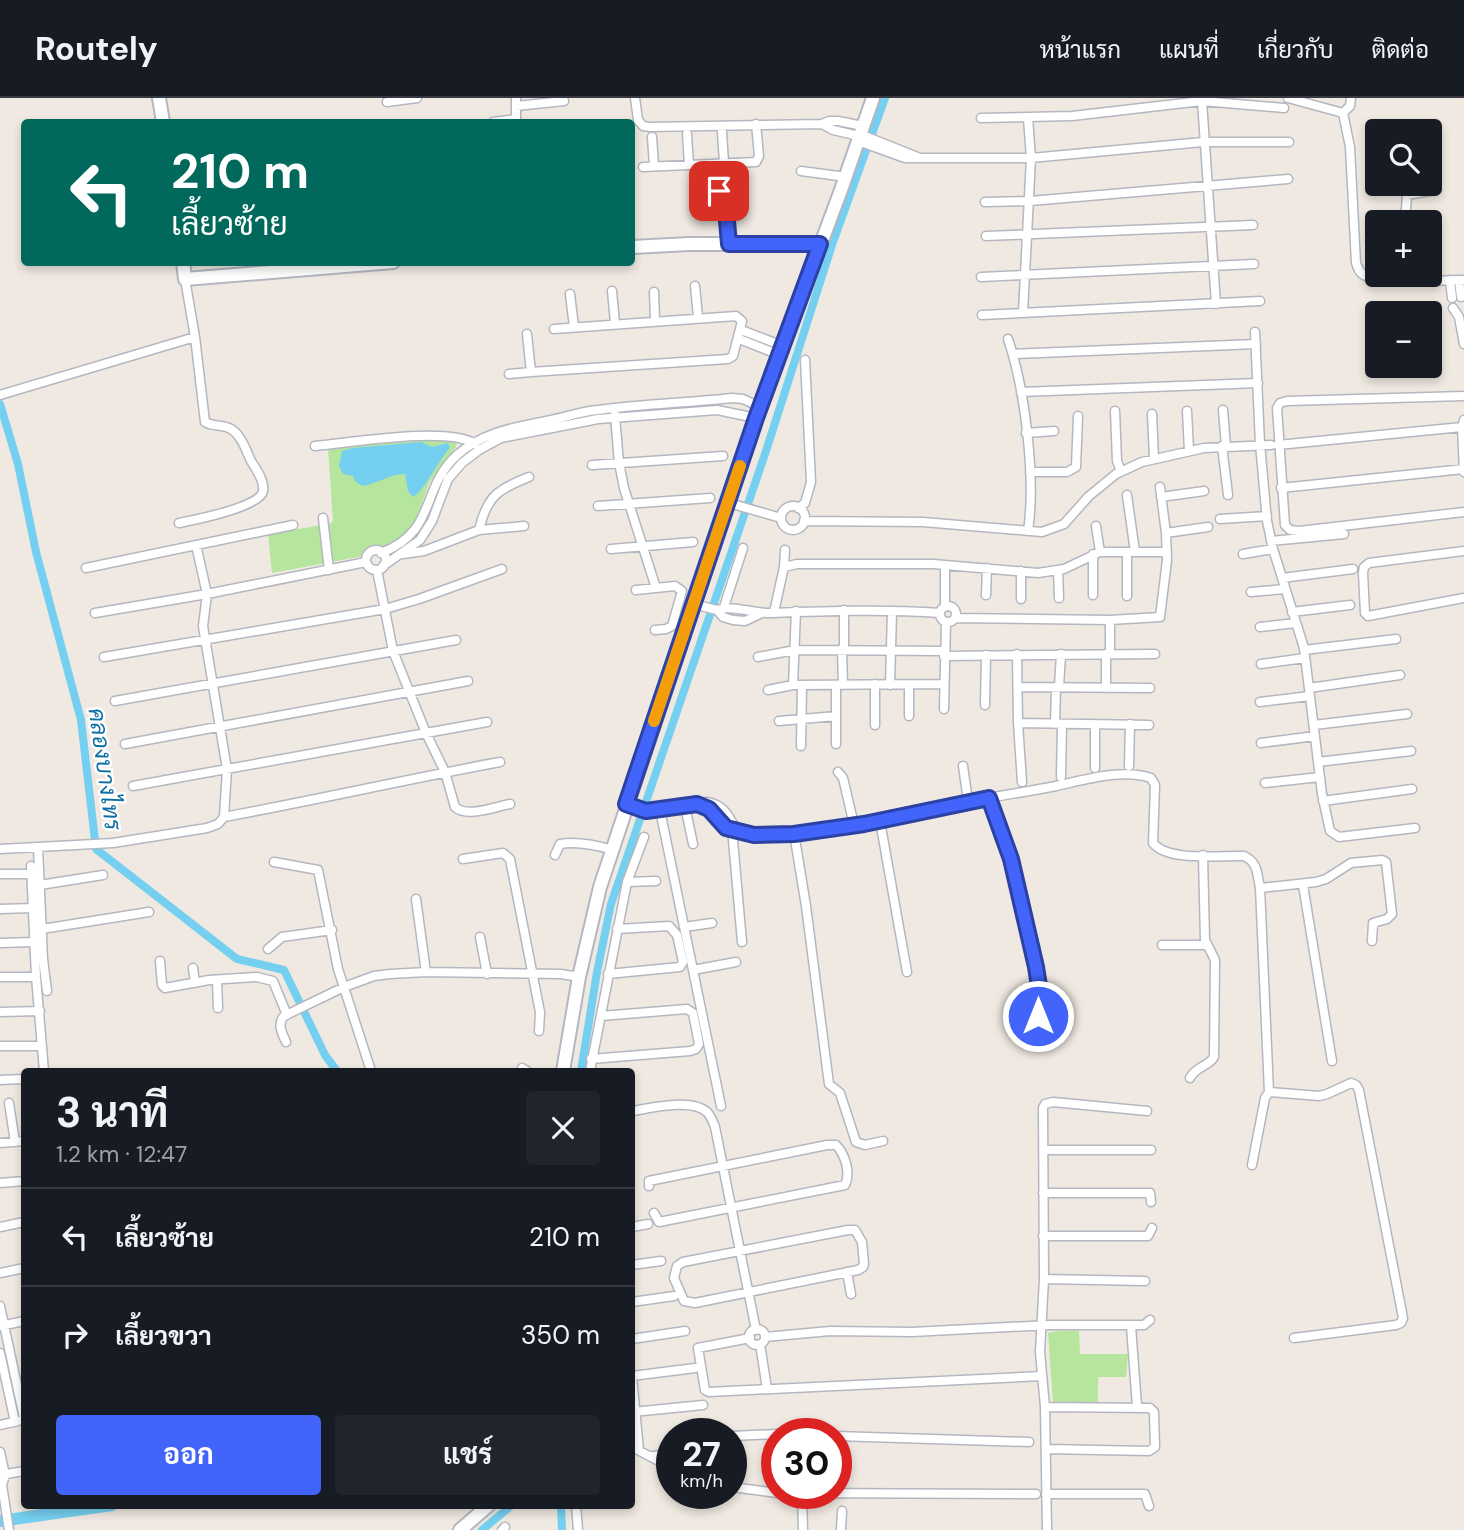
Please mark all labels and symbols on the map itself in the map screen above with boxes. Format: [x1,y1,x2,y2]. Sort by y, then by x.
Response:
pin [689,161,749,221]
water label: คลองบางไทร [82,706,130,833]
position arrow [1001,979,1075,1053]
speed limit sign: 30 [761,1418,852,1509]

